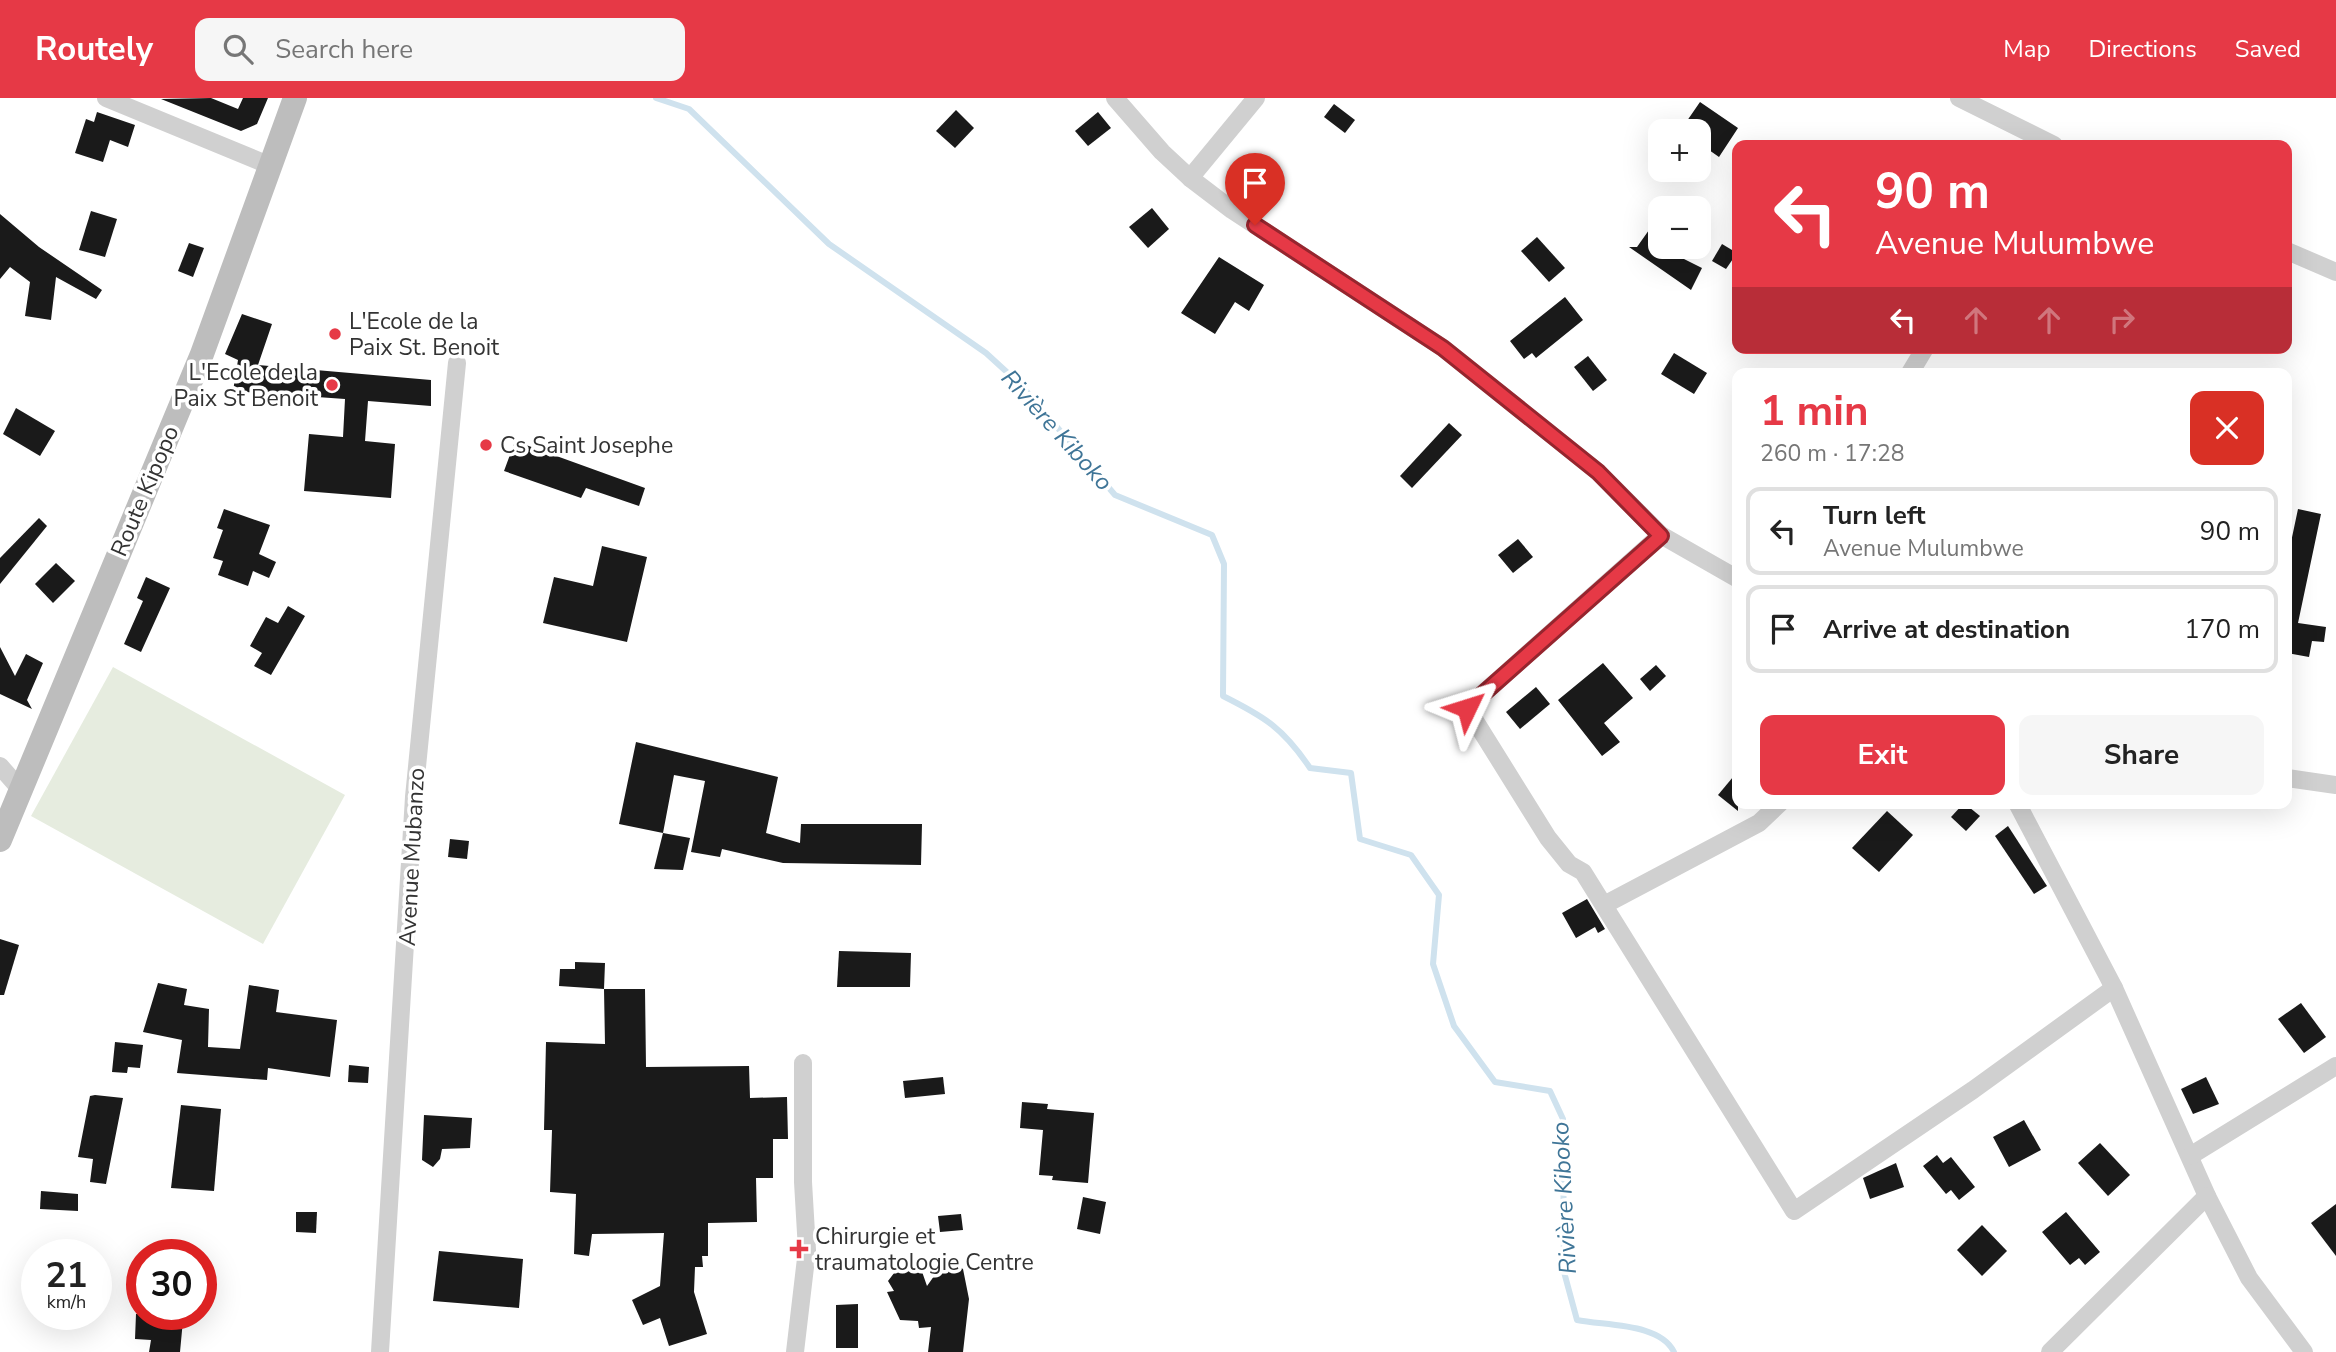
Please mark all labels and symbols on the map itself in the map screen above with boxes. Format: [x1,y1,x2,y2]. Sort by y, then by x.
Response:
pin [1225,153,1285,225]
place label: L'Ecole de la Paix St. Benoit [349,306,500,363]
marker: L'Ecole de la Paix St. Benoit [327,326,343,342]
place label: L'Ecole de la Paix St Benoit [173,357,319,414]
water label: Rivière Kiboko [994,363,1120,497]
marker: L'Ecole de la Paix St Benoit [324,377,340,393]
street label: Route Kipopo [104,421,186,561]
place label: Cs Saint Josephe [500,430,673,461]
marker: Cs Saint Josephe [478,437,494,453]
position arrow [1430,671,1504,745]
street label: Avenue Mubanzo [392,767,432,947]
water label: Rivière Kiboko [1544,1121,1584,1275]
place label: Chirurgie et traumatologie Centre [815,1221,1034,1278]
speed limit sign: 30 [126,1239,217,1330]
marker: Chirurgie et traumatologie Centre [789,1239,809,1259]

